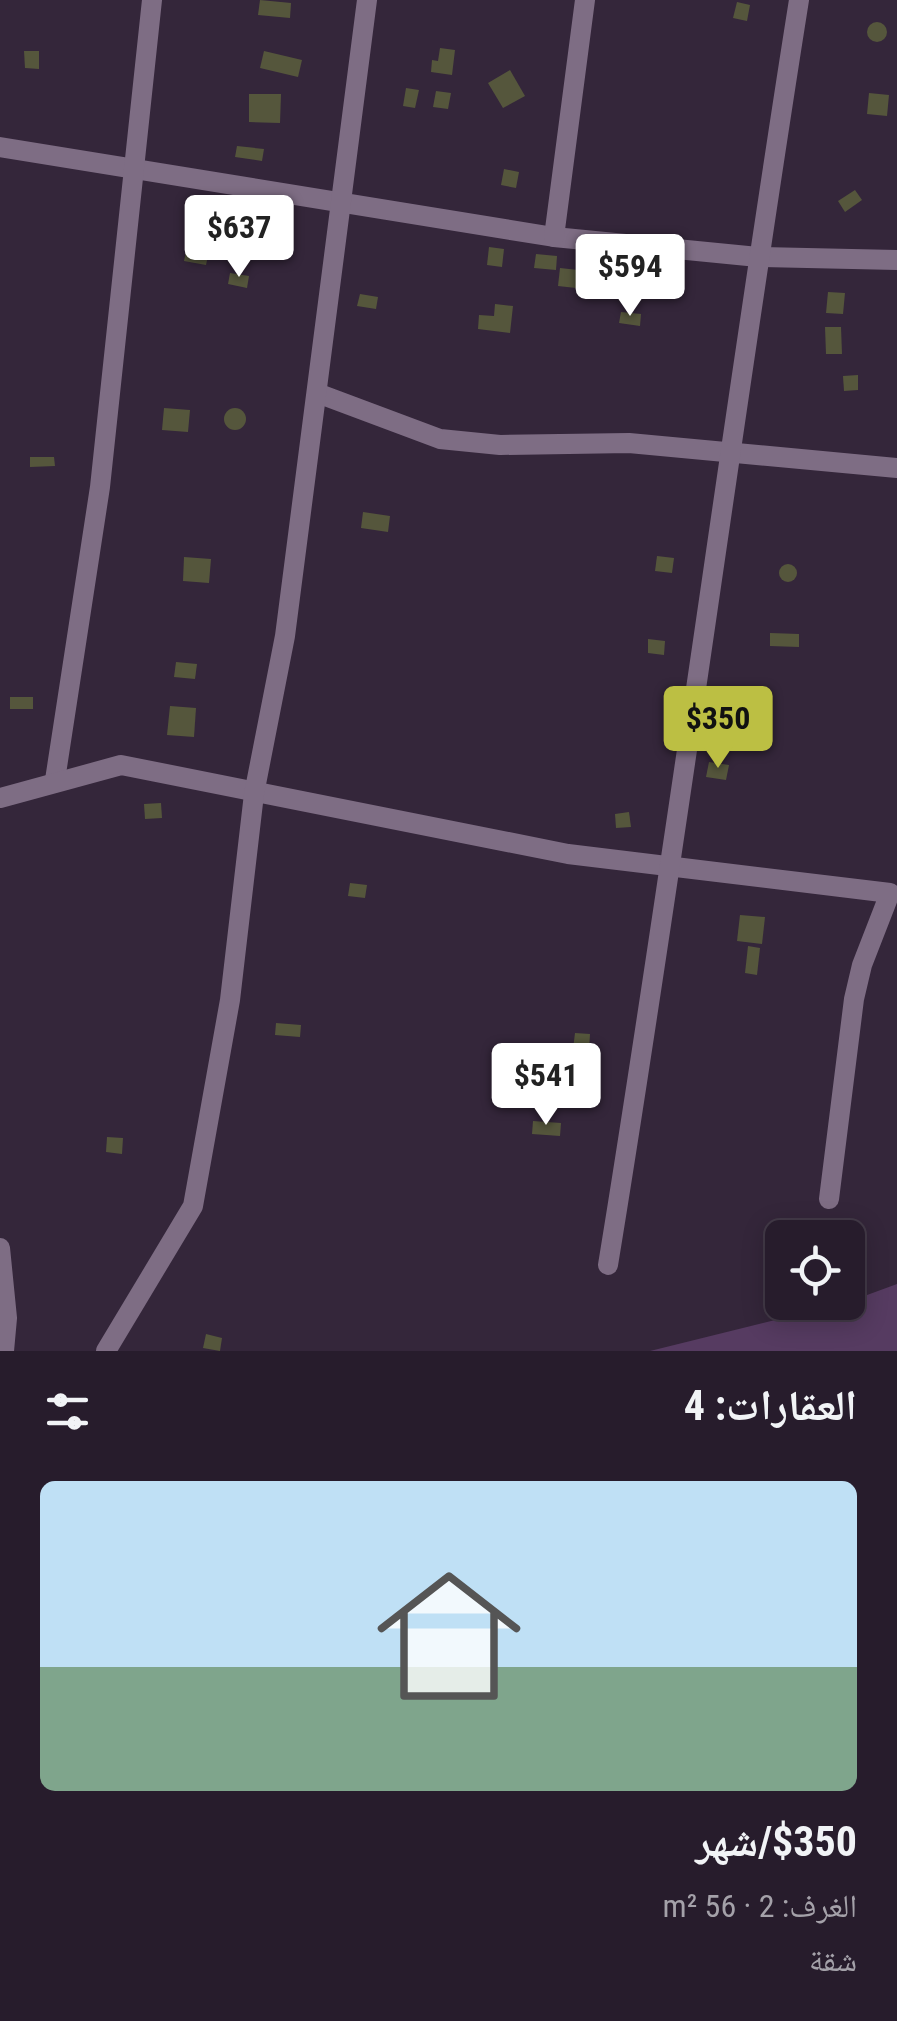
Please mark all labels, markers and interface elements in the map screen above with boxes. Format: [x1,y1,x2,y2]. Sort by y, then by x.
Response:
pin: $637 [180,195,298,280]
text: $637 [207,208,271,246]
pin: $594 [571,234,689,319]
text: $594 [598,247,662,285]
pin: $350 [659,686,777,771]
text: $350 [686,699,750,737]
pin: $541 [487,1043,605,1128]
text: $541 [514,1056,578,1094]
map controls [765,1220,865,1320]
button: locate [765,1220,865,1320]
text: العقارات: 4 [684,1381,857,1430]
icon: filters [40,1384,95,1439]
icon: home [359,1546,539,1726]
text: $350/شهر [695,1817,857,1866]
text: الغرف: 2 · 56 m² [663,1887,857,1925]
text: شقة [809,1941,857,1979]

